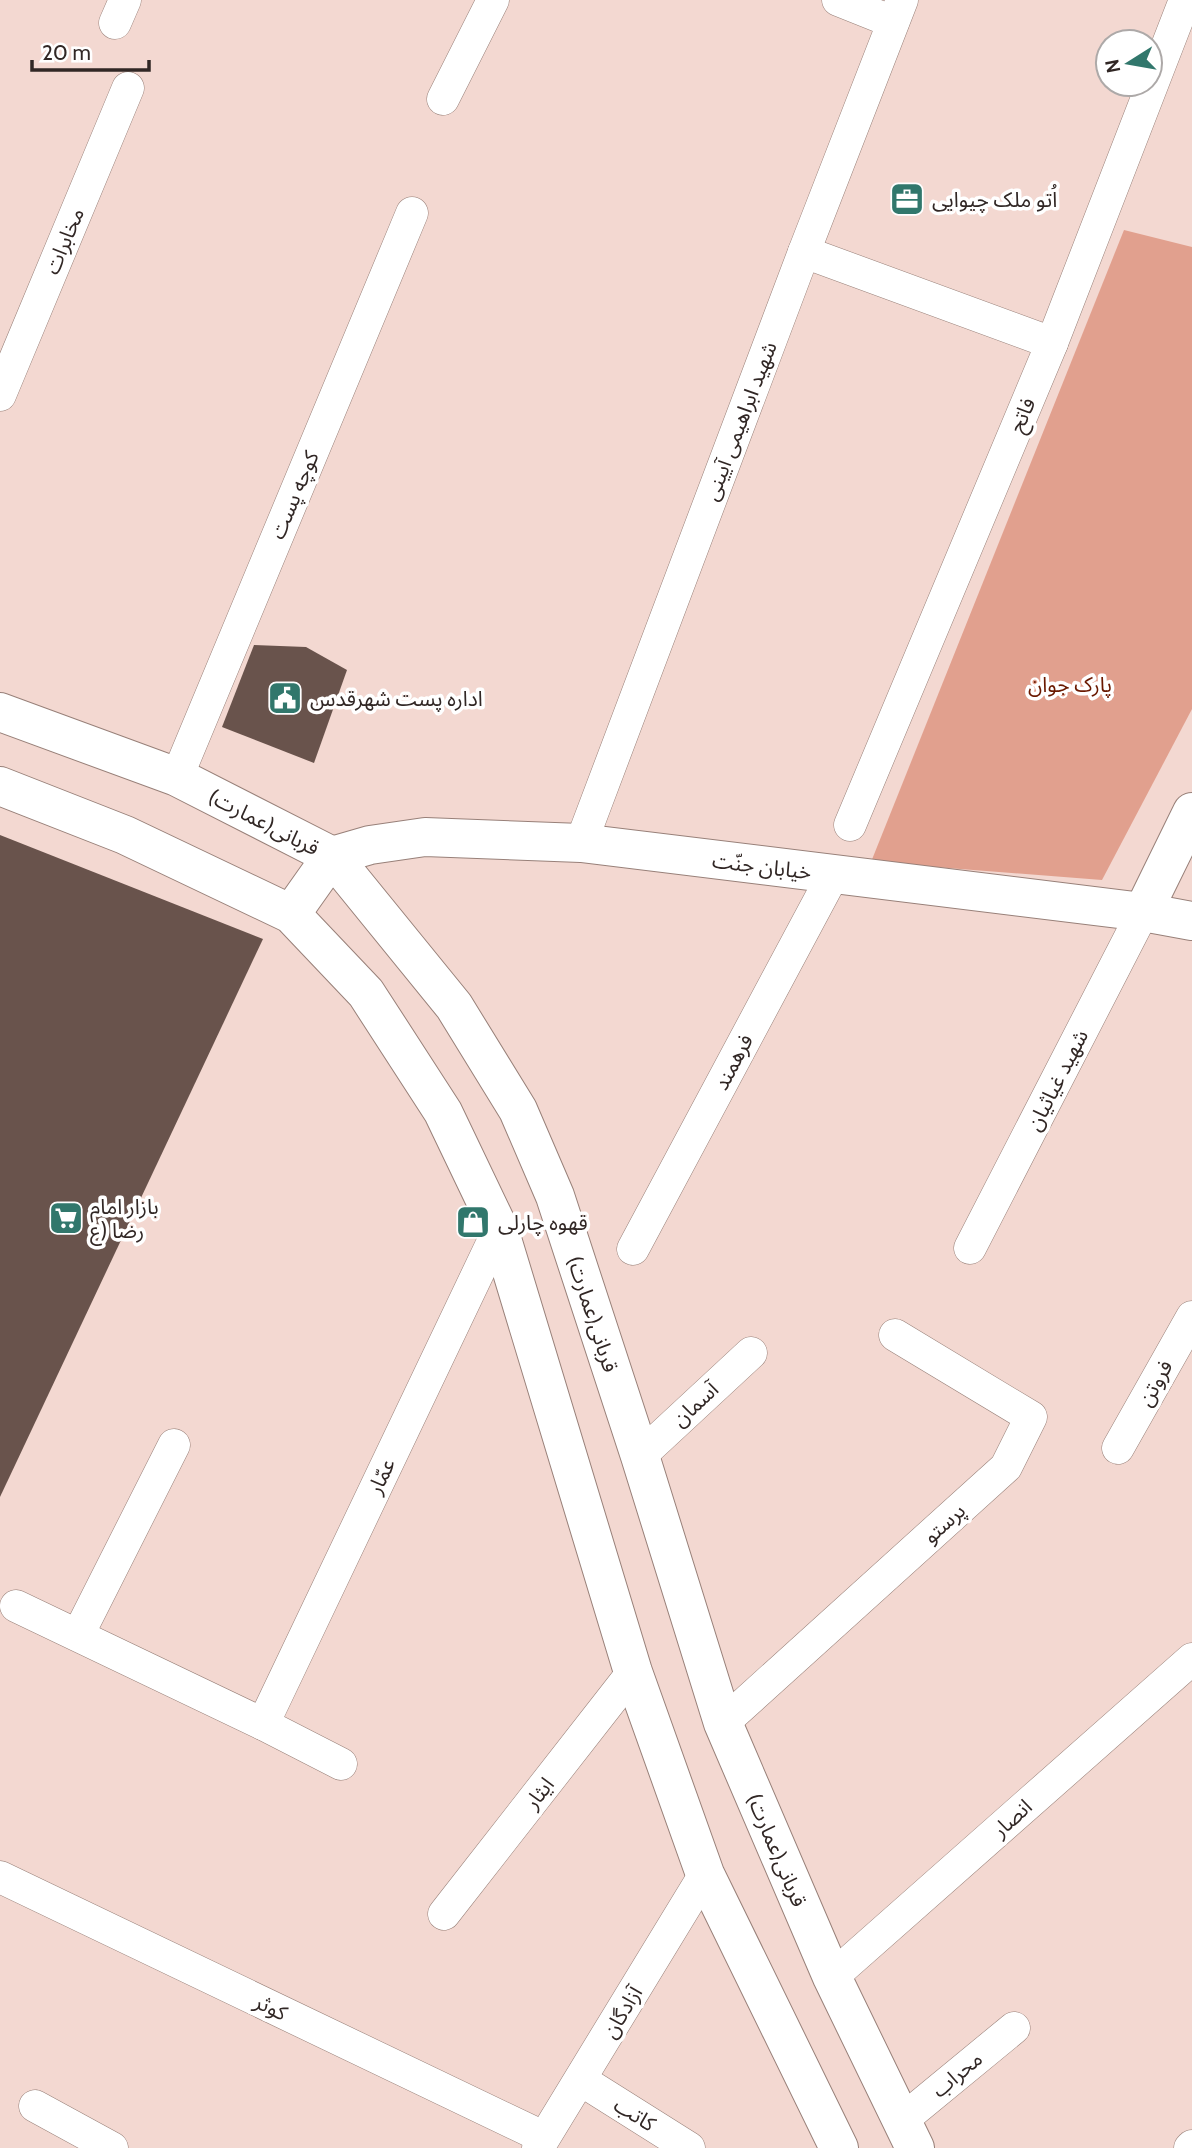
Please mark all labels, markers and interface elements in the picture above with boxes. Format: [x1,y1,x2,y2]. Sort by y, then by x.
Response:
scale bar [32,28,149,72]
north arrow [1094,28,1164,98]
text: 20 m [42,40,91,65]
text: N [1100,57,1125,75]
office icon: اُتو ملک چیوایی [888,180,926,218]
place label: اُتو ملک چیوایی [932,184,1057,213]
street label: مخابرات [39,204,89,278]
street label: شهید ابراهیمی آیینی [698,338,782,504]
street label: فاتح [1004,394,1043,437]
street label: کوچه پست [264,447,325,543]
park label: پارک جوان [1028,672,1112,698]
public building icon: اداره پست شهرقدس [266,679,304,717]
place label: اداره پست شهرقدس [310,686,483,712]
street label: (عمارت)قربانی [205,784,323,860]
street label: خیابان جنّت [711,848,813,884]
street label: شهید غیاثیان [1021,1025,1093,1135]
street label: فرهمند [708,1030,758,1094]
place label: بازار امام رضا (ع [90,1194,159,1246]
supermarket icon: بازار امام رضا (ع [47,1199,85,1237]
shop icon: قهوه چارلی [454,1203,492,1241]
place label: قهوه چارلی [498,1210,588,1236]
street label: (عمارت)قربانی [562,1253,624,1375]
street label: فروتن [1132,1356,1178,1410]
street label: آسمان [667,1376,724,1432]
street label: عمّار [362,1454,400,1499]
street label: پرستو [918,1498,971,1549]
street label: ایثار [518,1772,559,1814]
street label: (عمارت)قربانی [742,1790,812,1910]
street label: انصار [986,1794,1037,1843]
street label: آزادگان [597,1981,648,2043]
street label: کوثر [250,1988,292,2026]
street label: محراب [927,2046,987,2102]
street label: کاتب [610,2092,661,2136]

